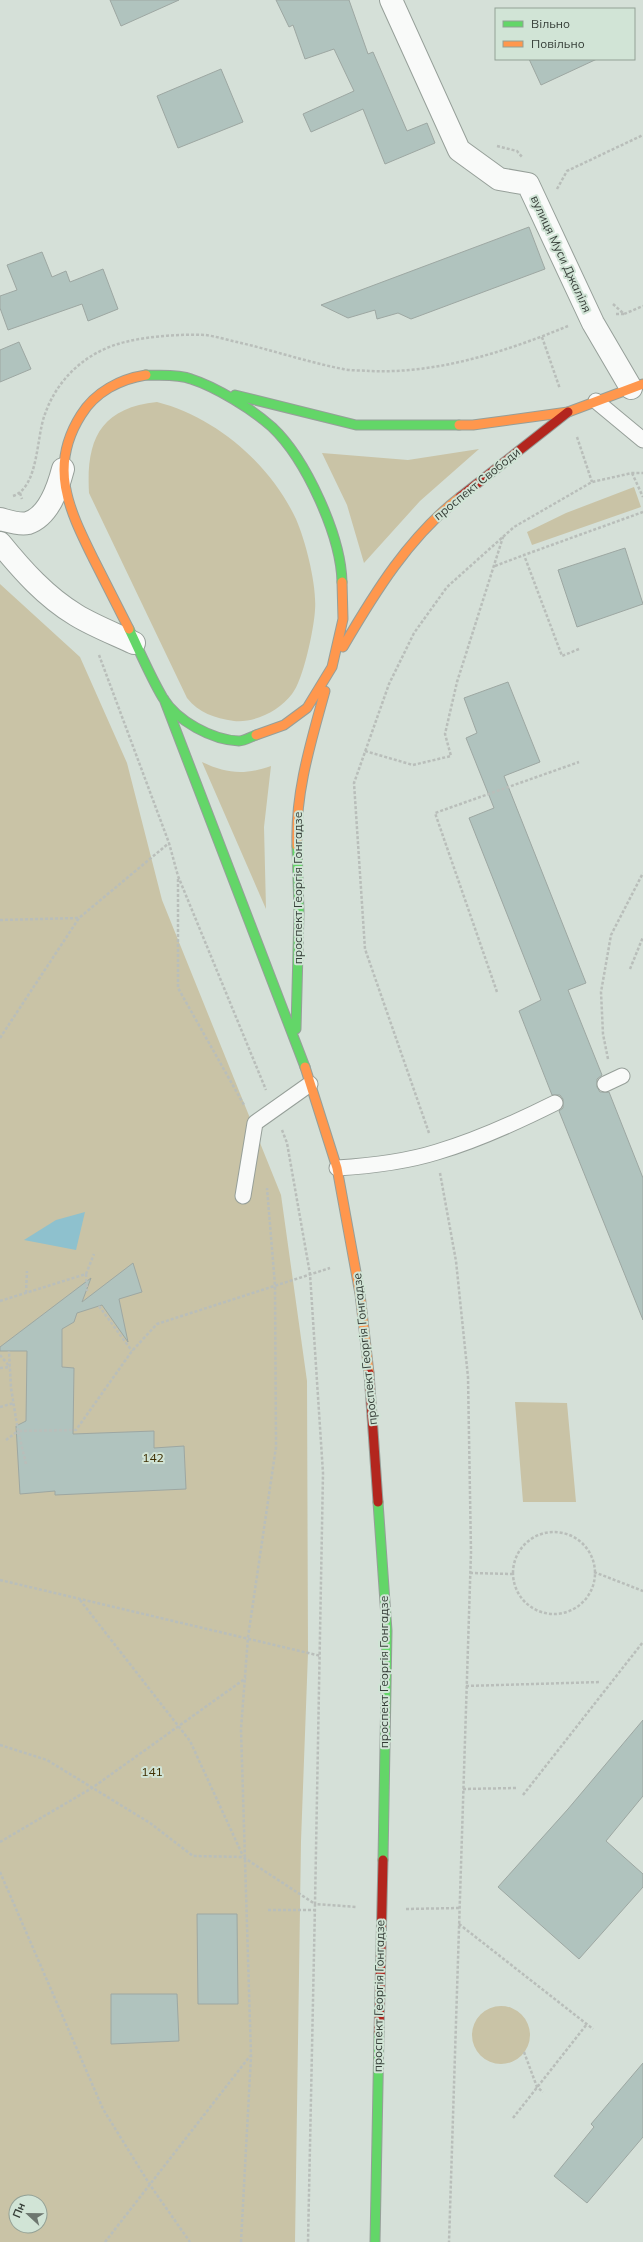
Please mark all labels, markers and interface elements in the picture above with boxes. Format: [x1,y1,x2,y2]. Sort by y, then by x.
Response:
legend [495,8,635,60]
text: Вільно [531,16,570,31]
text: Повільно [531,36,585,51]
street label: вулиця Муси Джаліля [528,193,595,315]
street label: проспект Свободи [431,444,523,523]
street label: проспект Георгія Гонгадзе [290,811,305,964]
street label: проспект Георгія Гонгадзе [349,1272,380,1426]
park label: 142 [142,1450,164,1465]
street label: проспект Георгія Гонгадзе [376,1595,391,1748]
park label: 141 [141,1764,163,1779]
street label: проспект Георгія Гонгадзе [370,1919,387,2072]
north arrow [8,2194,48,2234]
text: Пн [9,2200,28,2220]

